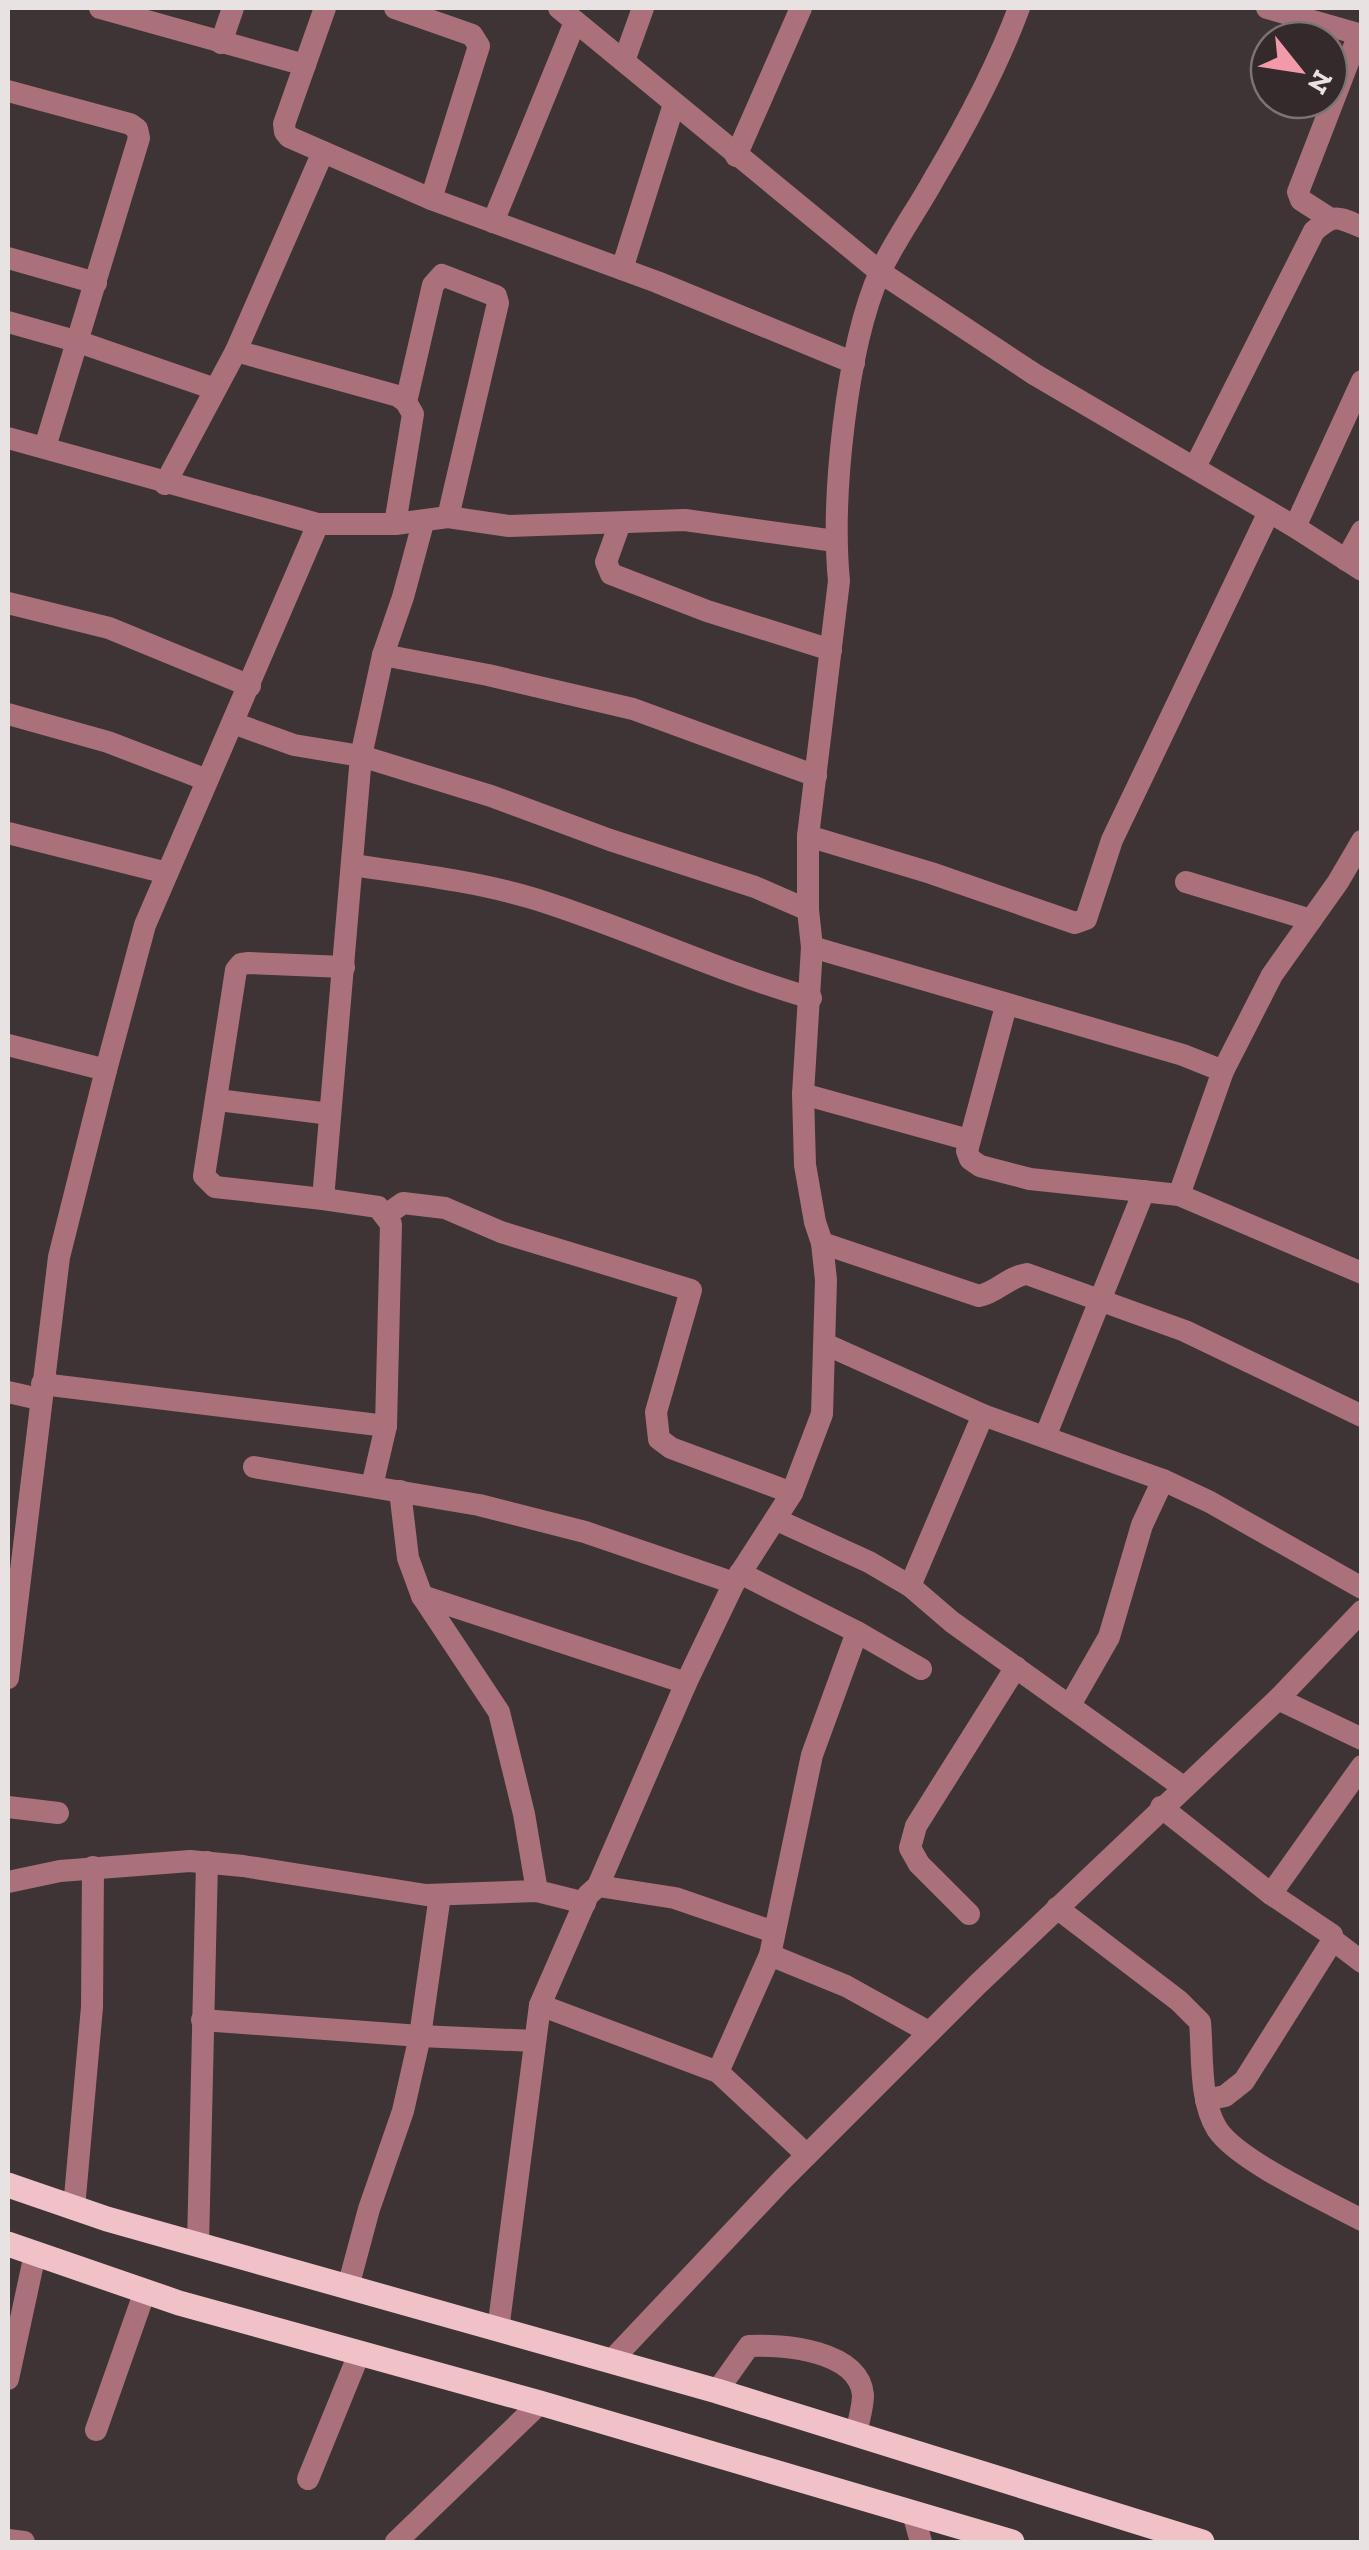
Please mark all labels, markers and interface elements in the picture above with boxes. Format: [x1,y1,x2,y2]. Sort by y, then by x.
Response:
north arrow [1249,20,1349,120]
text: N [1301,65,1340,100]

